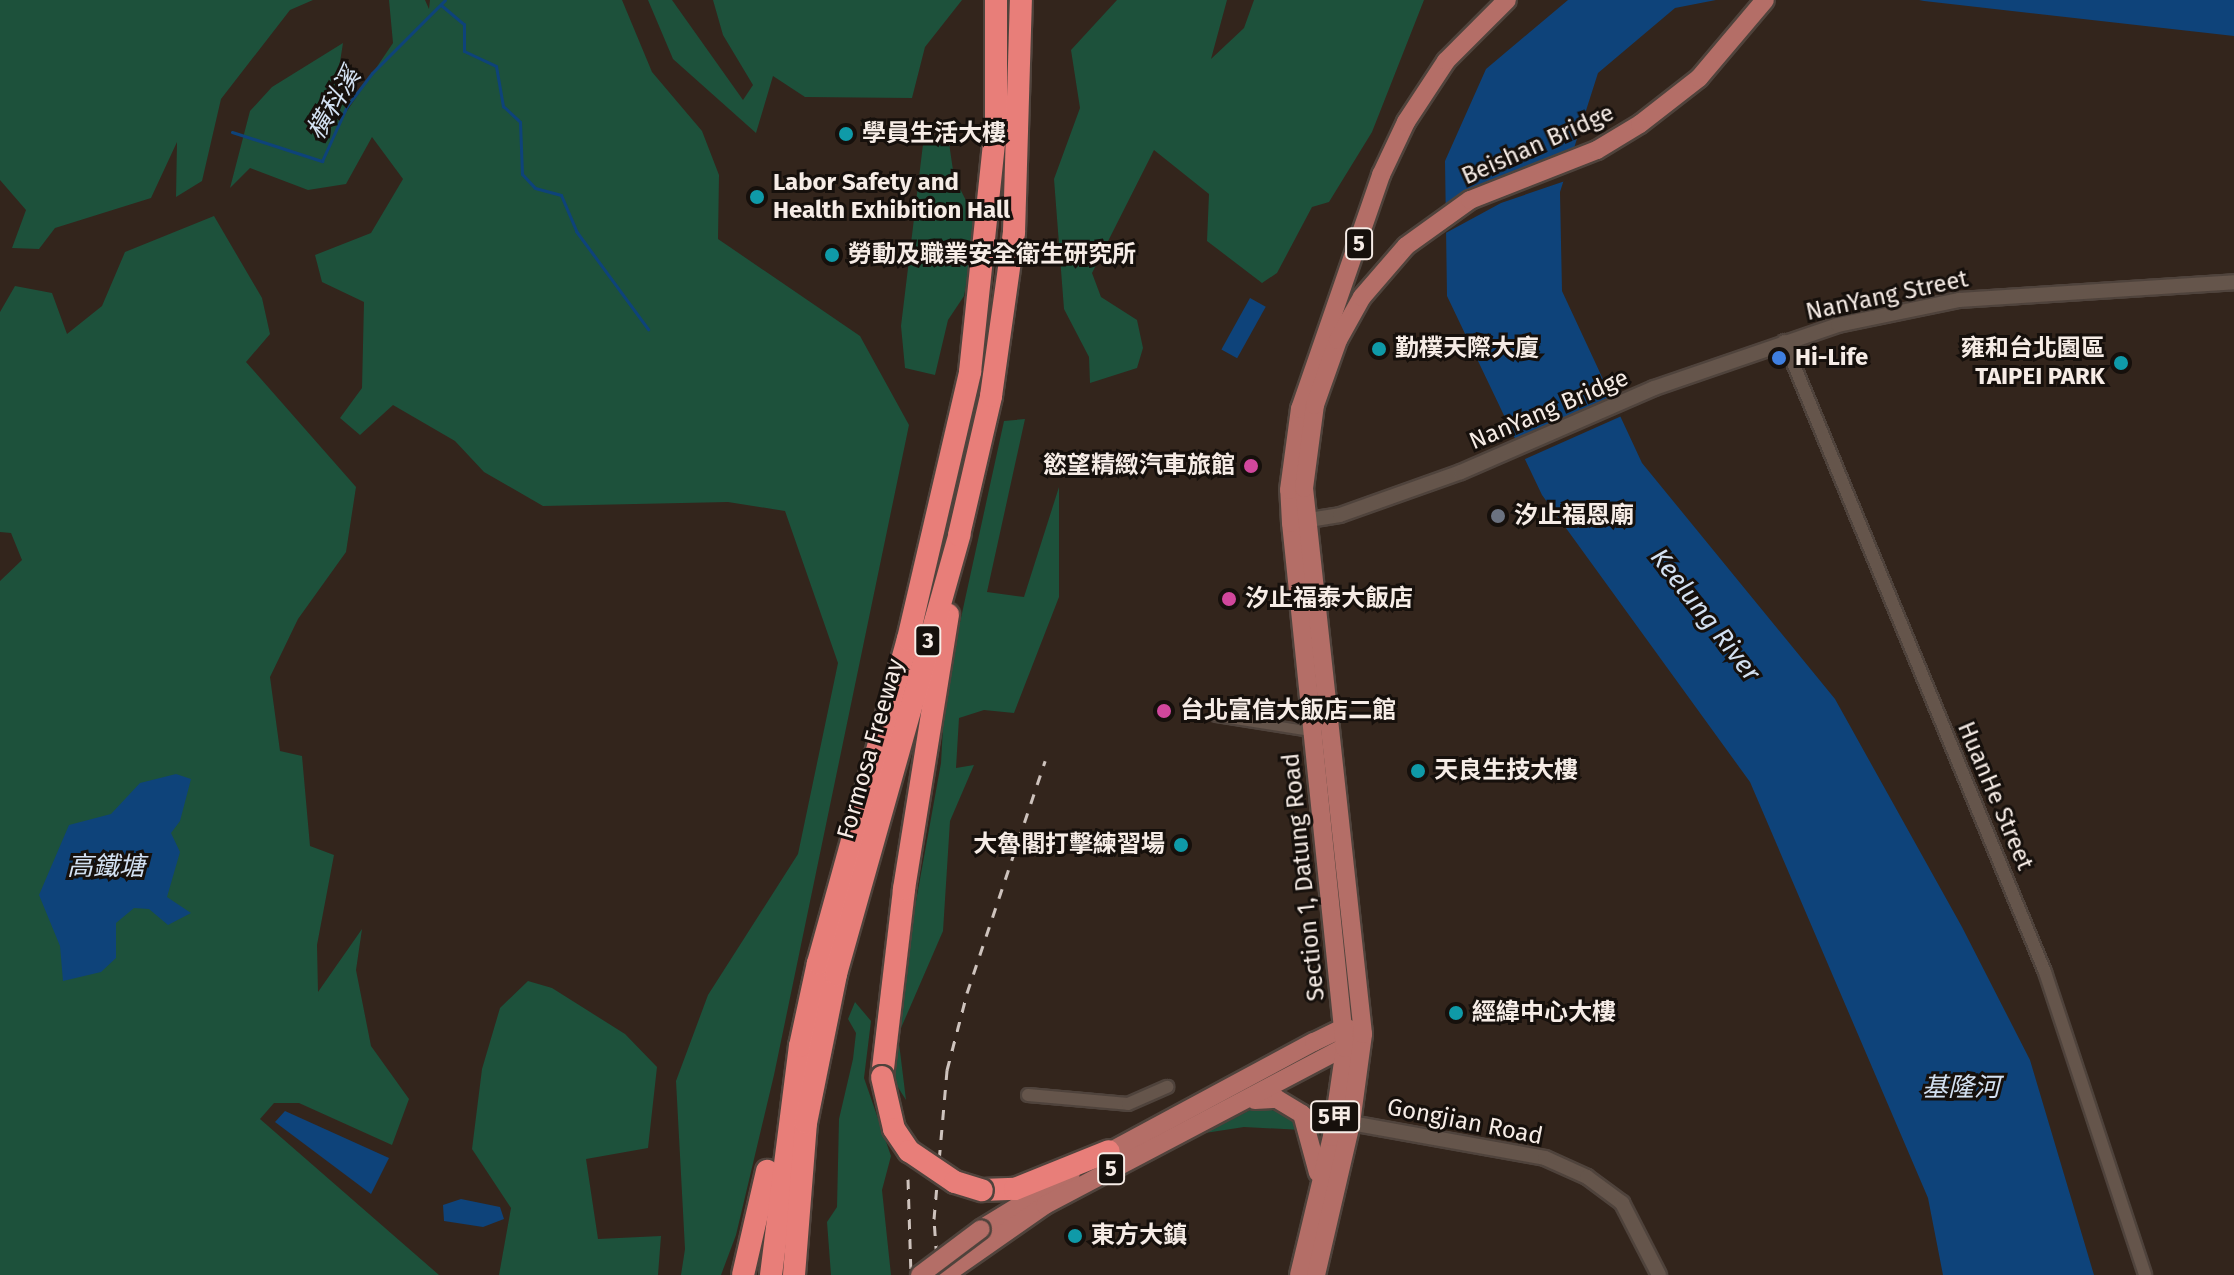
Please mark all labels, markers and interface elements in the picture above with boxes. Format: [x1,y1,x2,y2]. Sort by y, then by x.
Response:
water label: 橫科溪 [301,63,367,145]
street label: Beishan Bridge [1458,99,1618,191]
place label: 學員生活大樓 [862,120,1006,148]
marker: 學員生活大樓 [837,125,855,143]
place label: Labor Safety and Health Exhibition Hall [773,169,1010,225]
marker: Labor Safety and Health Exhibition Hall [748,188,766,206]
road number: 5 [1345,226,1373,262]
place label: 勞動及職業安全衛生研究所 [848,241,1136,269]
marker: 勞動及職業安全衛生研究所 [823,246,841,264]
street label: NanYang Street [1803,265,1971,327]
place label: 勤樸天際大廈 [1395,335,1539,363]
place label: 雍和台北園區 TAIPEI PARK [1961,335,2105,391]
marker: 勤樸天際大廈 [1370,340,1388,358]
place label: Hi-Life [1795,344,1868,372]
marker: Hi-Life [1770,349,1788,367]
marker: 雍和台北園區 TAIPEI PARK [2112,354,2130,372]
street label: NanYang Bridge [1465,364,1633,456]
place label: 慾望精緻汽車旅館 [1043,452,1235,480]
marker: 慾望精緻汽車旅館 [1242,457,1260,475]
place label: 汐止福恩廟 [1514,502,1634,530]
marker: 汐止福恩廟 [1489,507,1507,525]
water label: Keelung River [1644,543,1766,687]
place label: 汐止福泰大飯店 [1245,585,1413,613]
marker: 汐止福泰大飯店 [1220,590,1238,608]
road number: 3 [914,623,942,659]
street label: Formosa Freeway [831,656,911,842]
place label: 台北富信大飯店二館 [1180,697,1396,725]
marker: 台北富信大飯店二館 [1155,702,1173,720]
street label: HuanHe Street [1951,718,2039,874]
street label: Section 1, Datung Road [1277,752,1331,1002]
place label: 天良生技大樓 [1434,757,1578,785]
marker: 天良生技大樓 [1409,762,1427,780]
place label: 大魯閣打擊練習場 [973,831,1165,859]
marker: 大魯閣打擊練習場 [1172,836,1190,854]
water label: 高鐵塘 [67,851,145,883]
place label: 經緯中心大樓 [1472,999,1616,1027]
marker: 經緯中心大樓 [1447,1004,1465,1022]
water label: 基隆河 [1922,1072,2000,1104]
street label: Gongjian Road [1385,1093,1545,1151]
road number: 5甲 [1309,1099,1361,1135]
road number: 5 [1097,1151,1125,1187]
place label: 東方大鎮 [1091,1222,1187,1250]
marker: 東方大鎮 [1066,1227,1084,1245]

